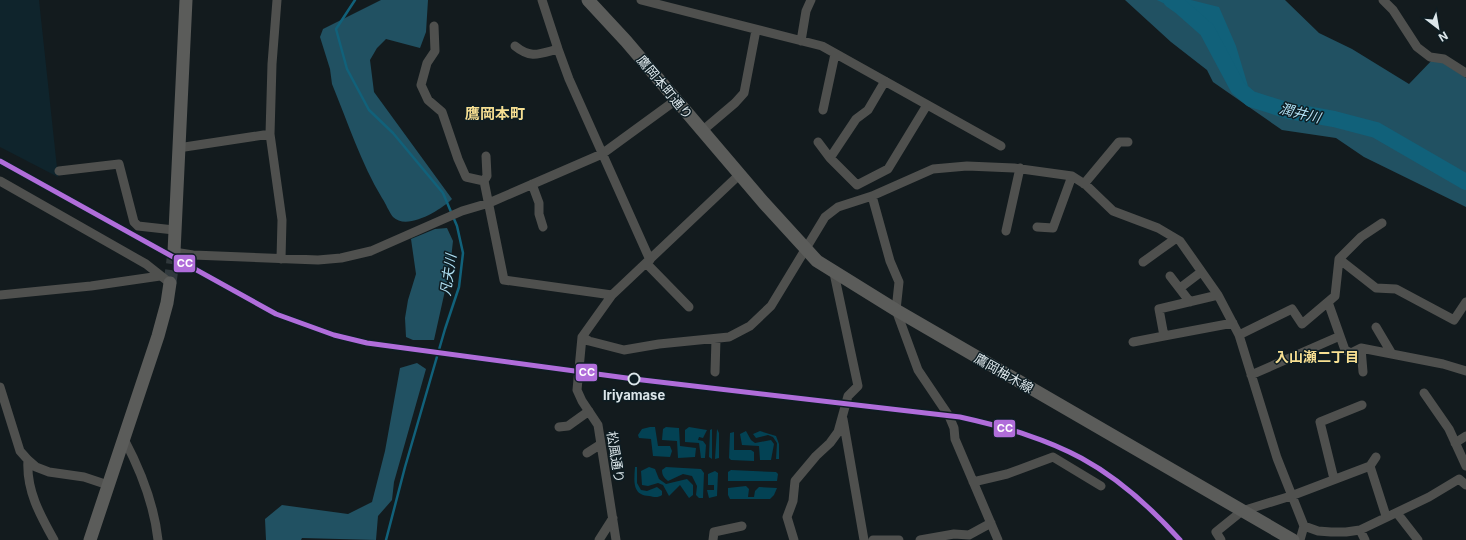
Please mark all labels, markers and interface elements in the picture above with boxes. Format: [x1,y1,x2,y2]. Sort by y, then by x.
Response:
north arrow [1418,8,1458,48]
text: N [1436,28,1450,45]
street label: 鷹岡本町通り [634,52,696,122]
water label: 潤井川 [1278,99,1324,126]
district label: 鷹岡本町 [465,104,525,123]
water label: 凡夫川 [436,251,459,297]
line badge: CC [173,254,196,273]
text: CC [177,256,193,270]
district label: 入山瀬二丁目 [1275,348,1359,365]
street label: 鷹岡柚木線 [972,350,1036,396]
line badge: CC [575,363,598,382]
text: CC [579,365,595,379]
marker: Iriyamase [627,372,641,386]
place label: Iriyamase [603,387,665,403]
line badge: CC [993,419,1016,438]
text: CC [997,421,1013,435]
street label: 松風通り [604,430,628,484]

